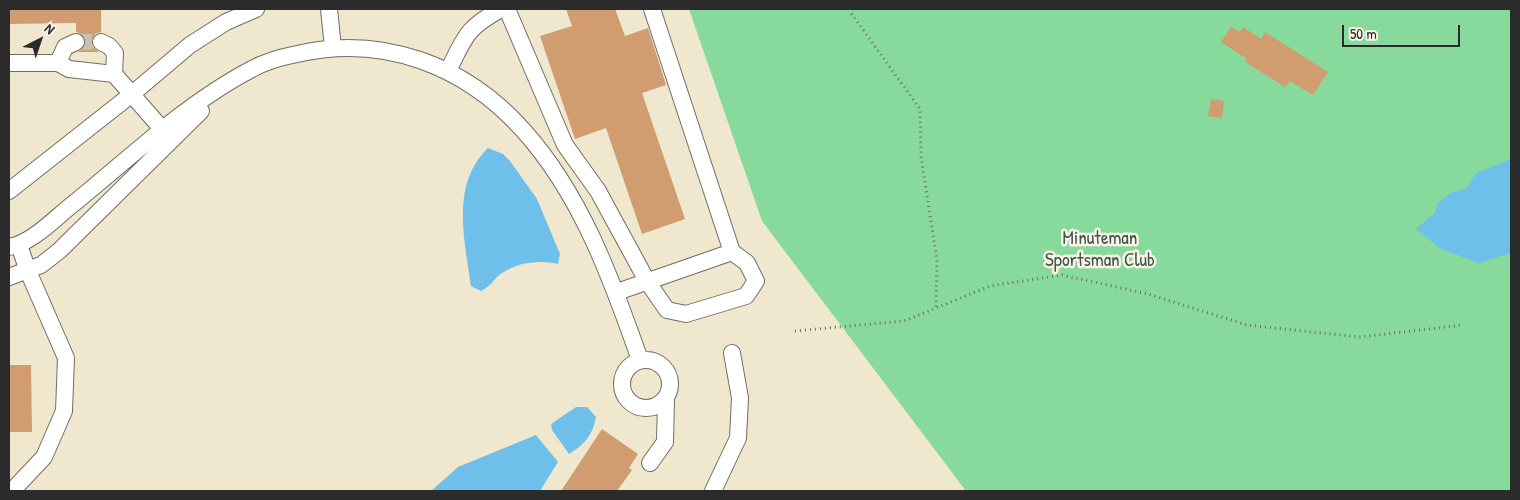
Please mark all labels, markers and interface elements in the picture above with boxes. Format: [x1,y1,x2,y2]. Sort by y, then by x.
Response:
north arrow [15,15,65,65]
scale bar [1345,15,1462,47]
text: N [41,19,59,38]
text: 50 m [1350,23,1377,44]
park label: Minuteman Sportsman Club [1045,228,1155,272]

